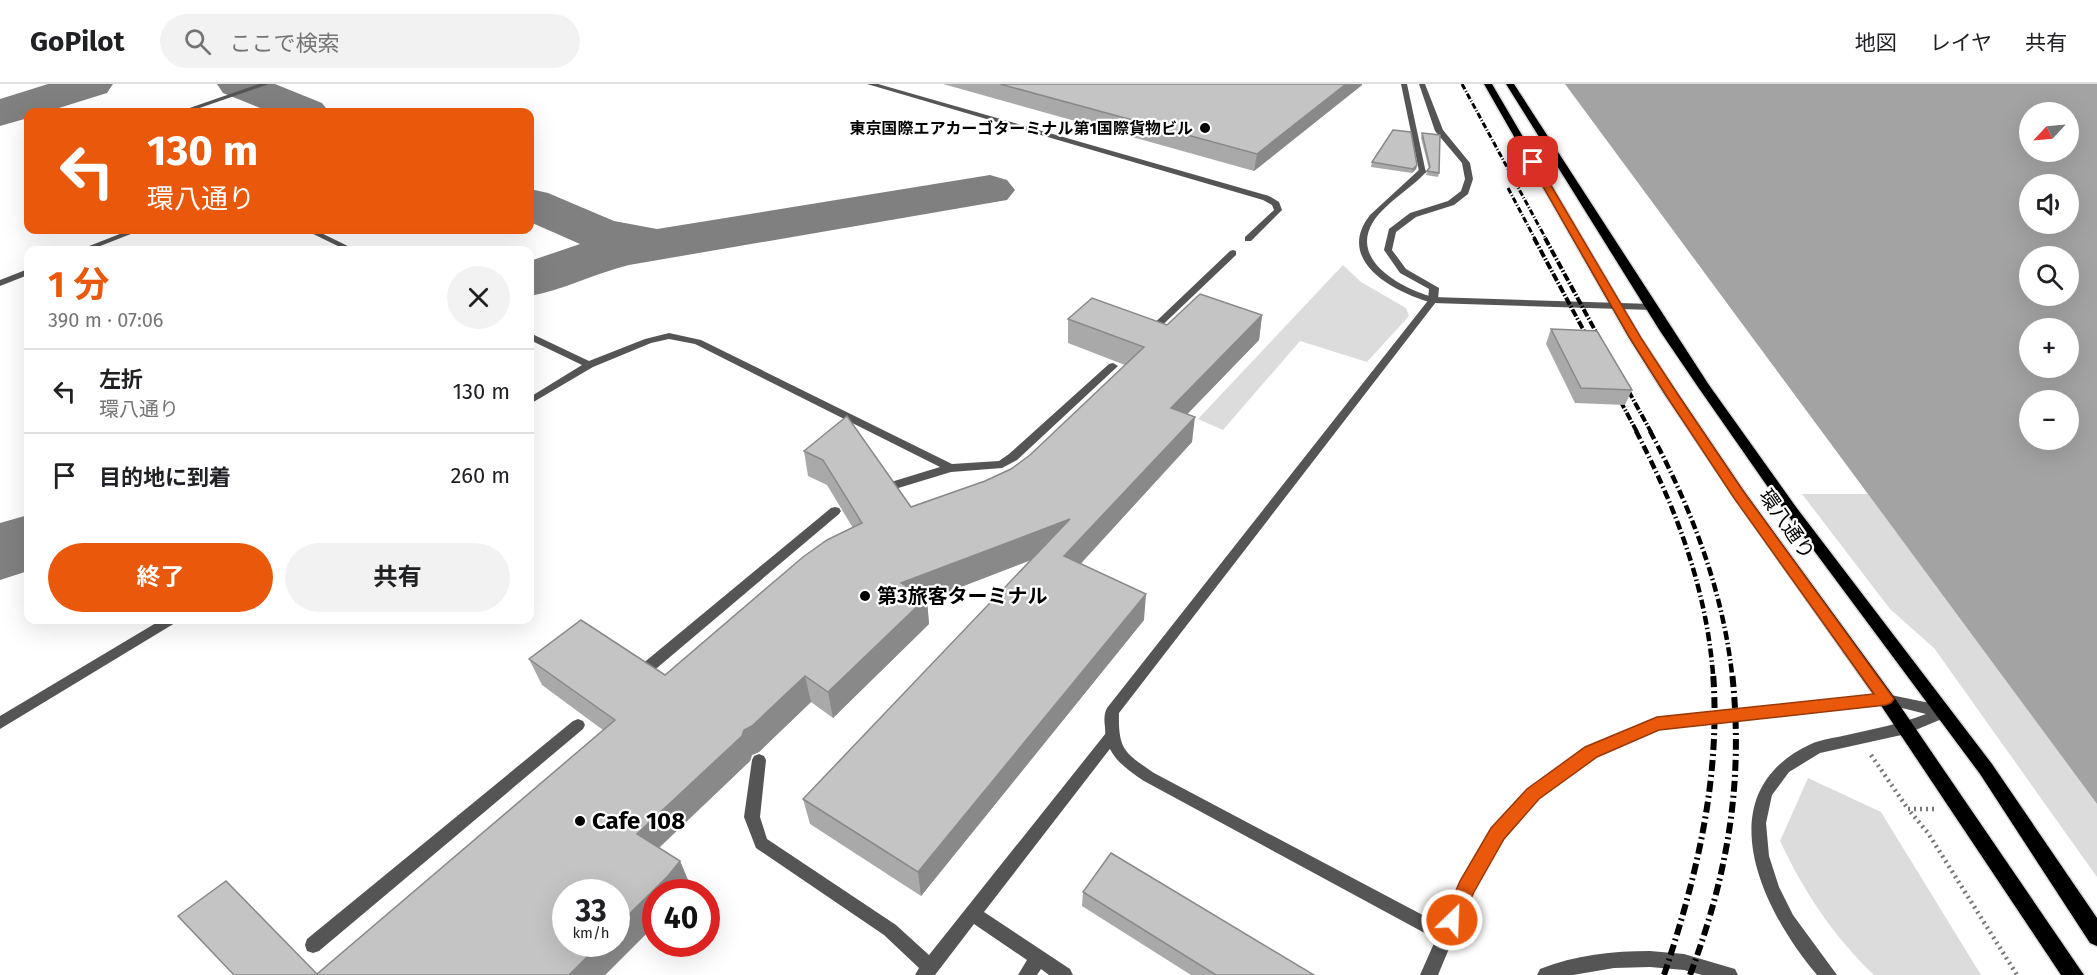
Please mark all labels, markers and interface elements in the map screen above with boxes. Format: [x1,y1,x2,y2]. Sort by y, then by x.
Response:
search box [160,14,580,68]
text: GoPilot [30,25,124,58]
icon: search [181,25,214,58]
text: ここで検索 [229,30,339,57]
text: 地図 [1855,30,1897,56]
text: レイヤ [1930,30,1992,56]
text: 共有 [2025,30,2067,56]
north arrow [2019,102,2079,162]
map controls [2019,102,2079,450]
place label: 東京国際エアカーゴターミナル第1国際貨物ビル [850,119,1193,138]
marker: 東京国際エアカーゴターミナル第1国際貨物ビル [1198,121,1212,135]
text: 130 m [147,126,258,176]
icon: left [48,132,126,210]
pin [1507,136,1558,187]
icon: arrive [1516,145,1549,178]
button: sound [2019,174,2079,234]
text: 環八通り [147,183,255,215]
button: search [2019,246,2079,306]
text: 1 分 [48,263,109,307]
button: close [447,266,510,329]
text: 390 m · 07:06 [48,308,164,332]
button: + [2019,318,2079,378]
text: 左折 [99,366,143,393]
icon: left [48,375,81,408]
text: 130 m [453,378,510,405]
button: − [2019,390,2079,450]
text: 環八通り [99,397,179,421]
icon: arrive [48,459,81,492]
text: 260 m [450,462,510,489]
text: 目的地に到着 [99,464,231,491]
street label: 環八通り [1754,484,1820,564]
button: 終了 [48,543,273,612]
button: 共有 [285,543,510,612]
place label: 第3旅客ターミナル [877,584,1047,608]
marker: 第3旅客ターミナル [858,589,872,603]
place label: Cafe 108 [592,807,685,835]
marker: Cafe 108 [573,814,587,828]
speed limit sign: 40 [642,879,720,957]
position arrow [1420,888,1484,952]
text: 33 [575,893,607,929]
text: km/h [572,924,610,942]

